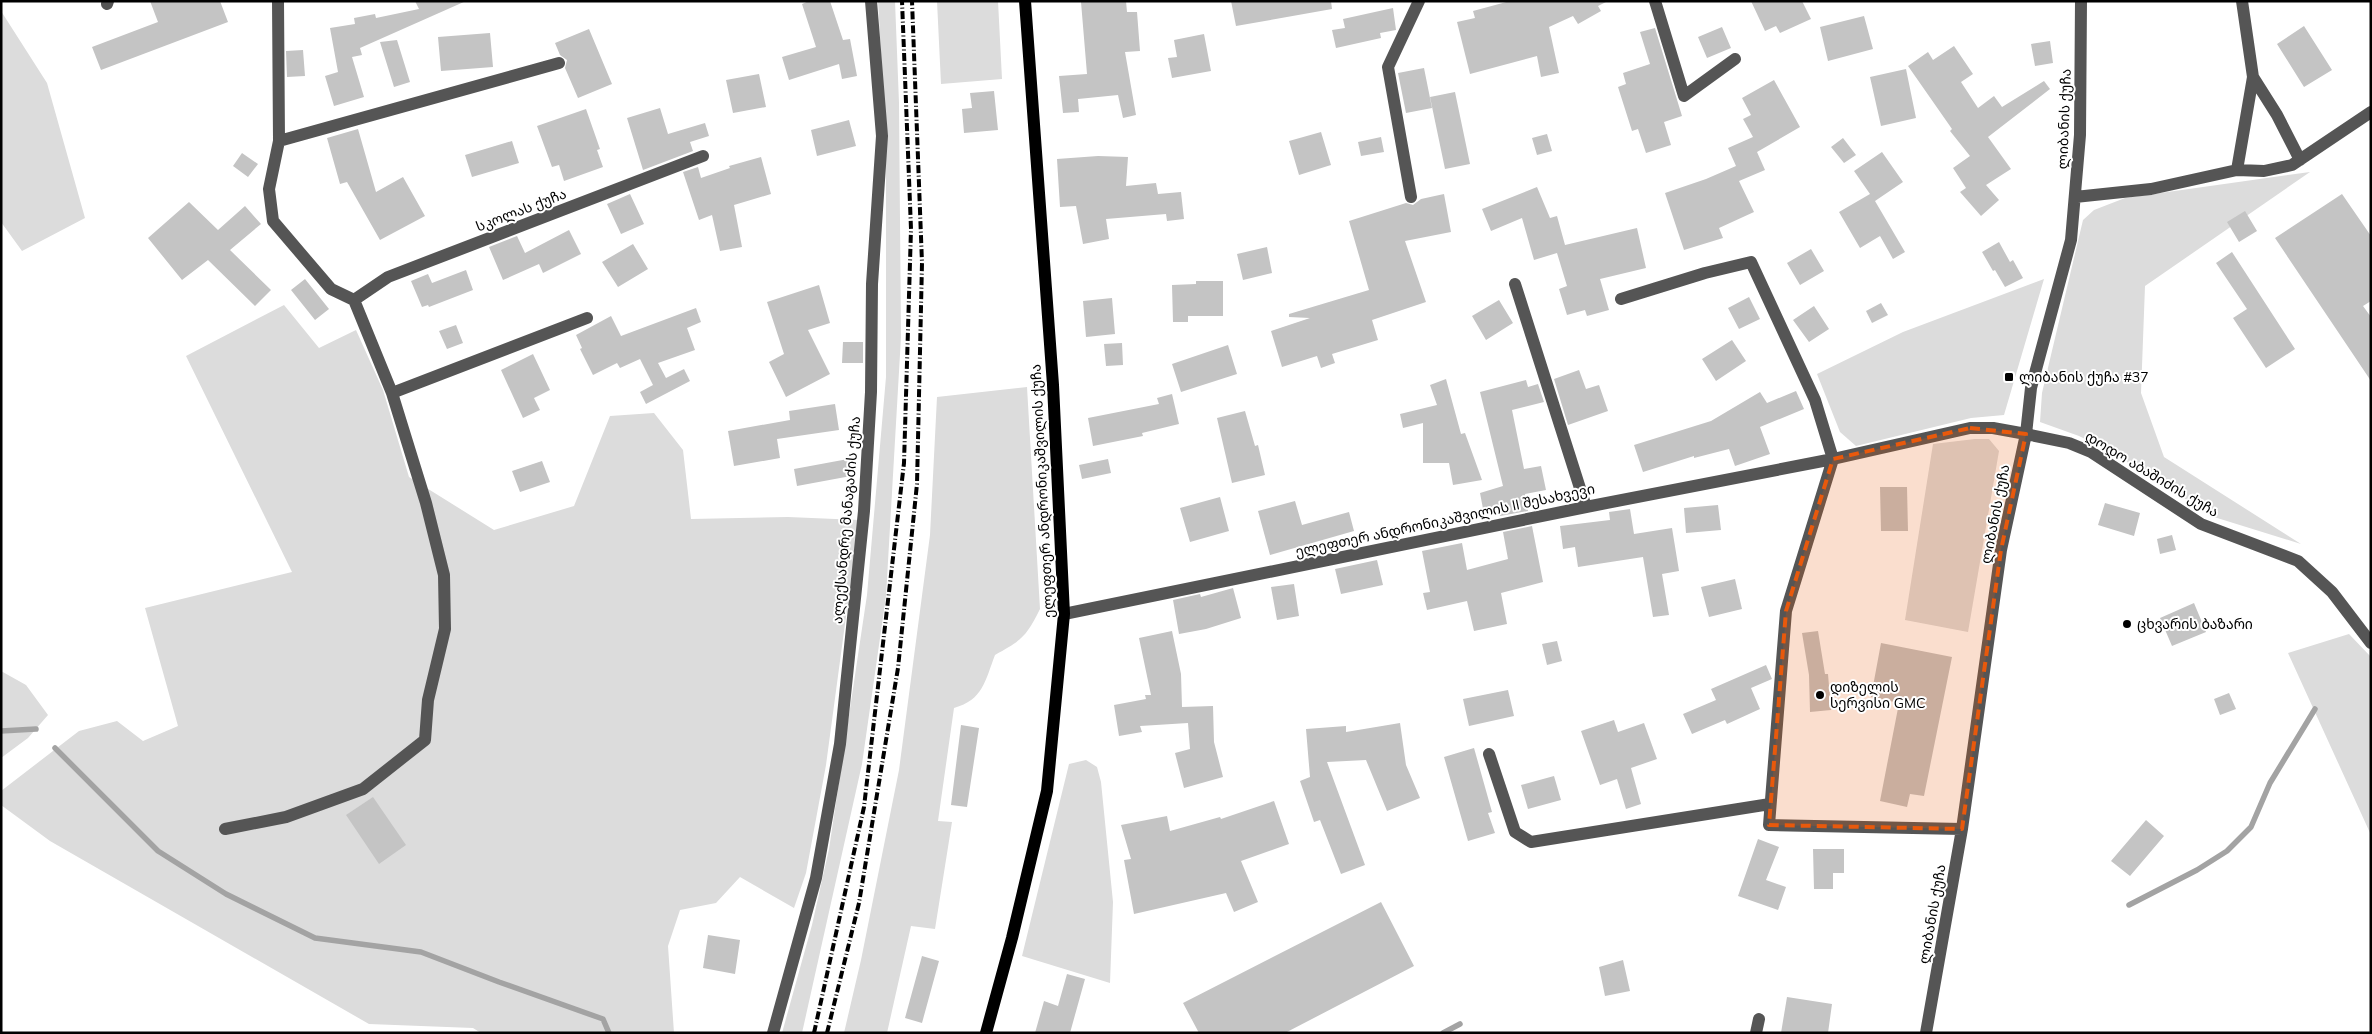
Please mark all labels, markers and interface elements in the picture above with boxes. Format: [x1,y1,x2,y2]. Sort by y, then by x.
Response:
street label: ლიბანის ქუჩა [2053,68,2075,170]
street label: სკოლას ქუჩა [473,184,569,236]
street label: ელეფთერ ანდრონიკაშვილის ქუჩა [1026,364,1058,618]
place label: ლიბანის ქუჩა #37 [2019,368,2149,386]
marker: ლიბანის ქუჩა #37 [2003,371,2015,383]
street label: ალექსანდრე მანაგაძის ქუჩა [828,415,864,625]
street label: დოდო აბაშიძის ქუჩა [2082,427,2222,521]
street label: ლიბანის ქუჩა [1977,463,2013,565]
street label: ელეფთერ ანდრონიკაშვილის II შესახვევი [1294,479,1596,561]
place label: ცხვარის ბაზარი [2137,615,2253,633]
marker: ცხვარის ბაზარი [2121,618,2133,630]
place label: დიზელის სერვისი GMC [1830,678,1926,712]
marker: დიზელის სერვისი GMC [1814,689,1826,701]
street label: ლიბანის ქუჩა [1914,863,1950,965]

